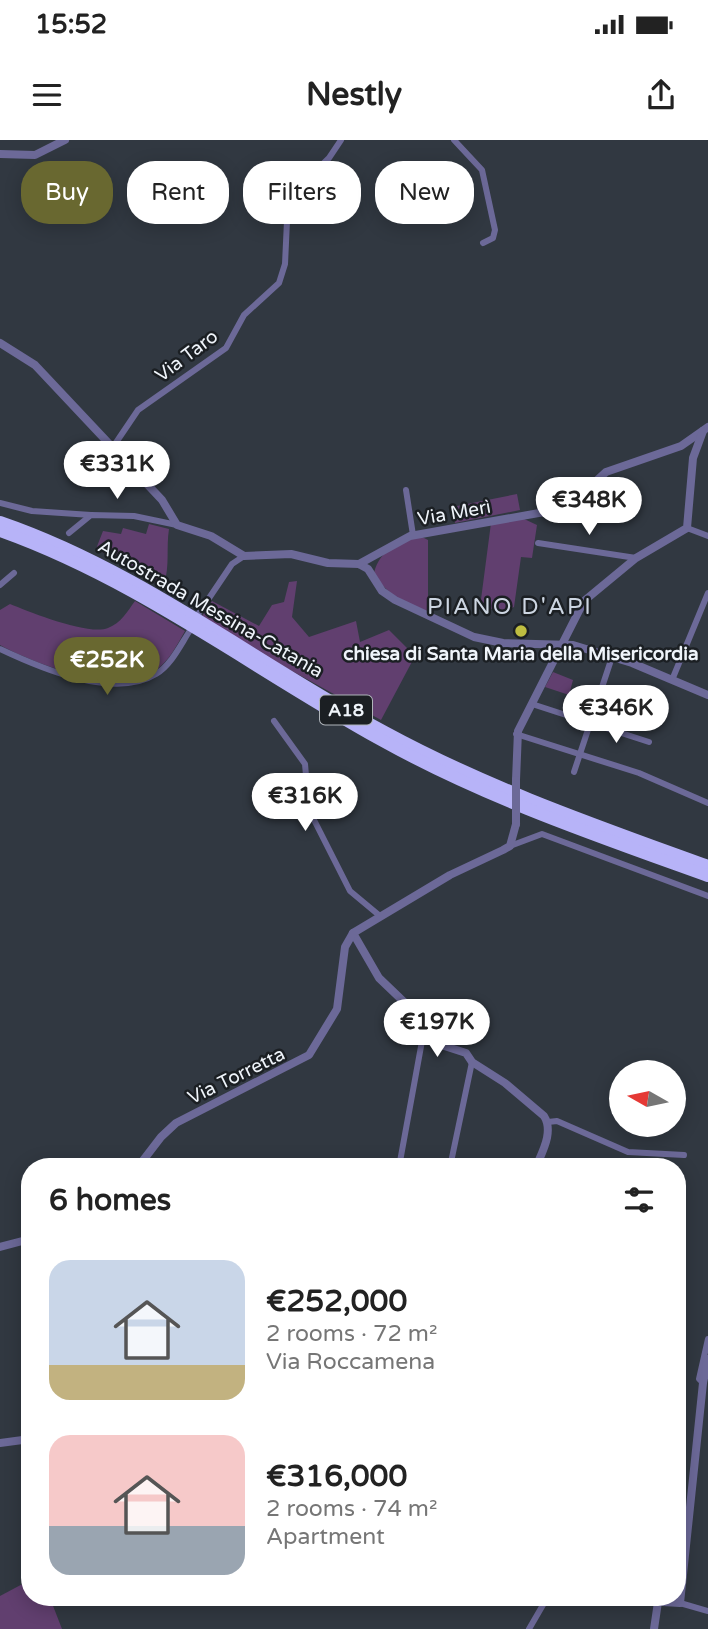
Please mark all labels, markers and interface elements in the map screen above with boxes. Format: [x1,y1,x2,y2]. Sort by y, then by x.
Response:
text: 15:52 [35,9,107,40]
icon: menu [28,76,66,114]
text: Nestly [306,76,402,114]
icon: share [642,76,680,114]
chip: Buy [21,161,113,224]
chip: Rent [127,161,229,224]
chip: Filters [243,161,361,224]
chip: New [375,161,474,224]
street label: Via Taro [151,325,222,386]
pin: €331K [68,442,166,501]
text: €331K [80,450,154,478]
pin: €348K [540,478,638,537]
text: €348K [552,486,626,514]
street label: Via Merì [416,496,493,530]
street label: Autostrada Messina-Catania [94,535,327,682]
district label: PIANO D'API [427,593,593,621]
marker: chiesa di Santa Maria della Misericordia [513,623,529,639]
pin: €252K [58,638,156,697]
place label: chiesa di Santa Maria della Misericordia [343,643,699,665]
text: €252K [70,646,144,674]
pin: €346K [567,686,665,745]
text: €346K [579,694,653,722]
road number: A18 [320,696,372,724]
pin: €316K [256,774,354,833]
text: €316K [268,782,342,810]
pin: €197K [388,1000,486,1059]
text: €197K [400,1008,474,1036]
street label: Via Torretta [184,1043,289,1109]
north arrow [609,1060,686,1138]
map controls [609,1060,686,1137]
icon: filters [620,1181,658,1219]
text: 6 homes [49,1182,171,1219]
text: €252,000 [266,1283,407,1320]
icon: home [105,1288,189,1372]
text: 2 rooms · 72 m² [266,1320,437,1348]
text: Via Roccamena [266,1348,435,1376]
text: €316,000 [266,1458,407,1495]
icon: home [105,1463,189,1547]
text: 2 rooms · 74 m² [266,1495,437,1523]
text: Apartment [266,1523,385,1551]

